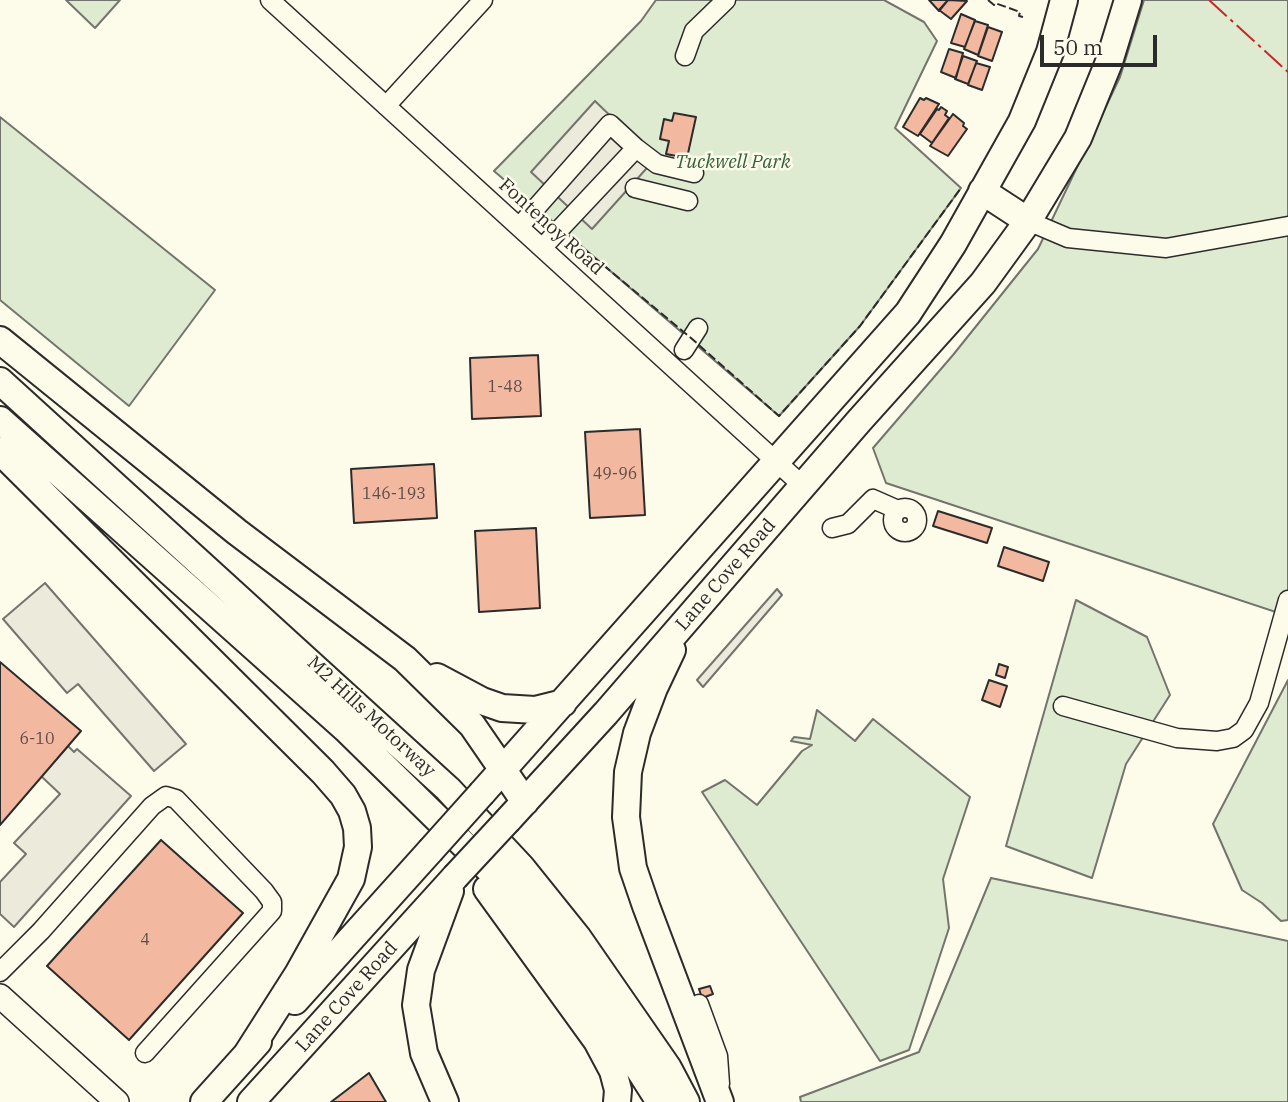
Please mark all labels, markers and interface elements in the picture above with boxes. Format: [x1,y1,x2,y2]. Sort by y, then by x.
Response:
scale bar [1043,21,1160,65]
text: 50 m [1053,33,1103,61]
park label: Tuckwell Park [675,152,791,174]
street label: Fontenoy Road [494,174,608,280]
house number: 1-48 [487,377,523,397]
house number: 49-96 [593,464,637,484]
house number: 146-193 [362,484,426,504]
street label: Lane Cove Road [671,514,781,636]
street label: M2 Hills Motorway [302,652,440,782]
house number: 6-10 [19,729,55,749]
house number: 4 [140,930,150,950]
street label: Lane Cove Road [291,937,403,1057]

